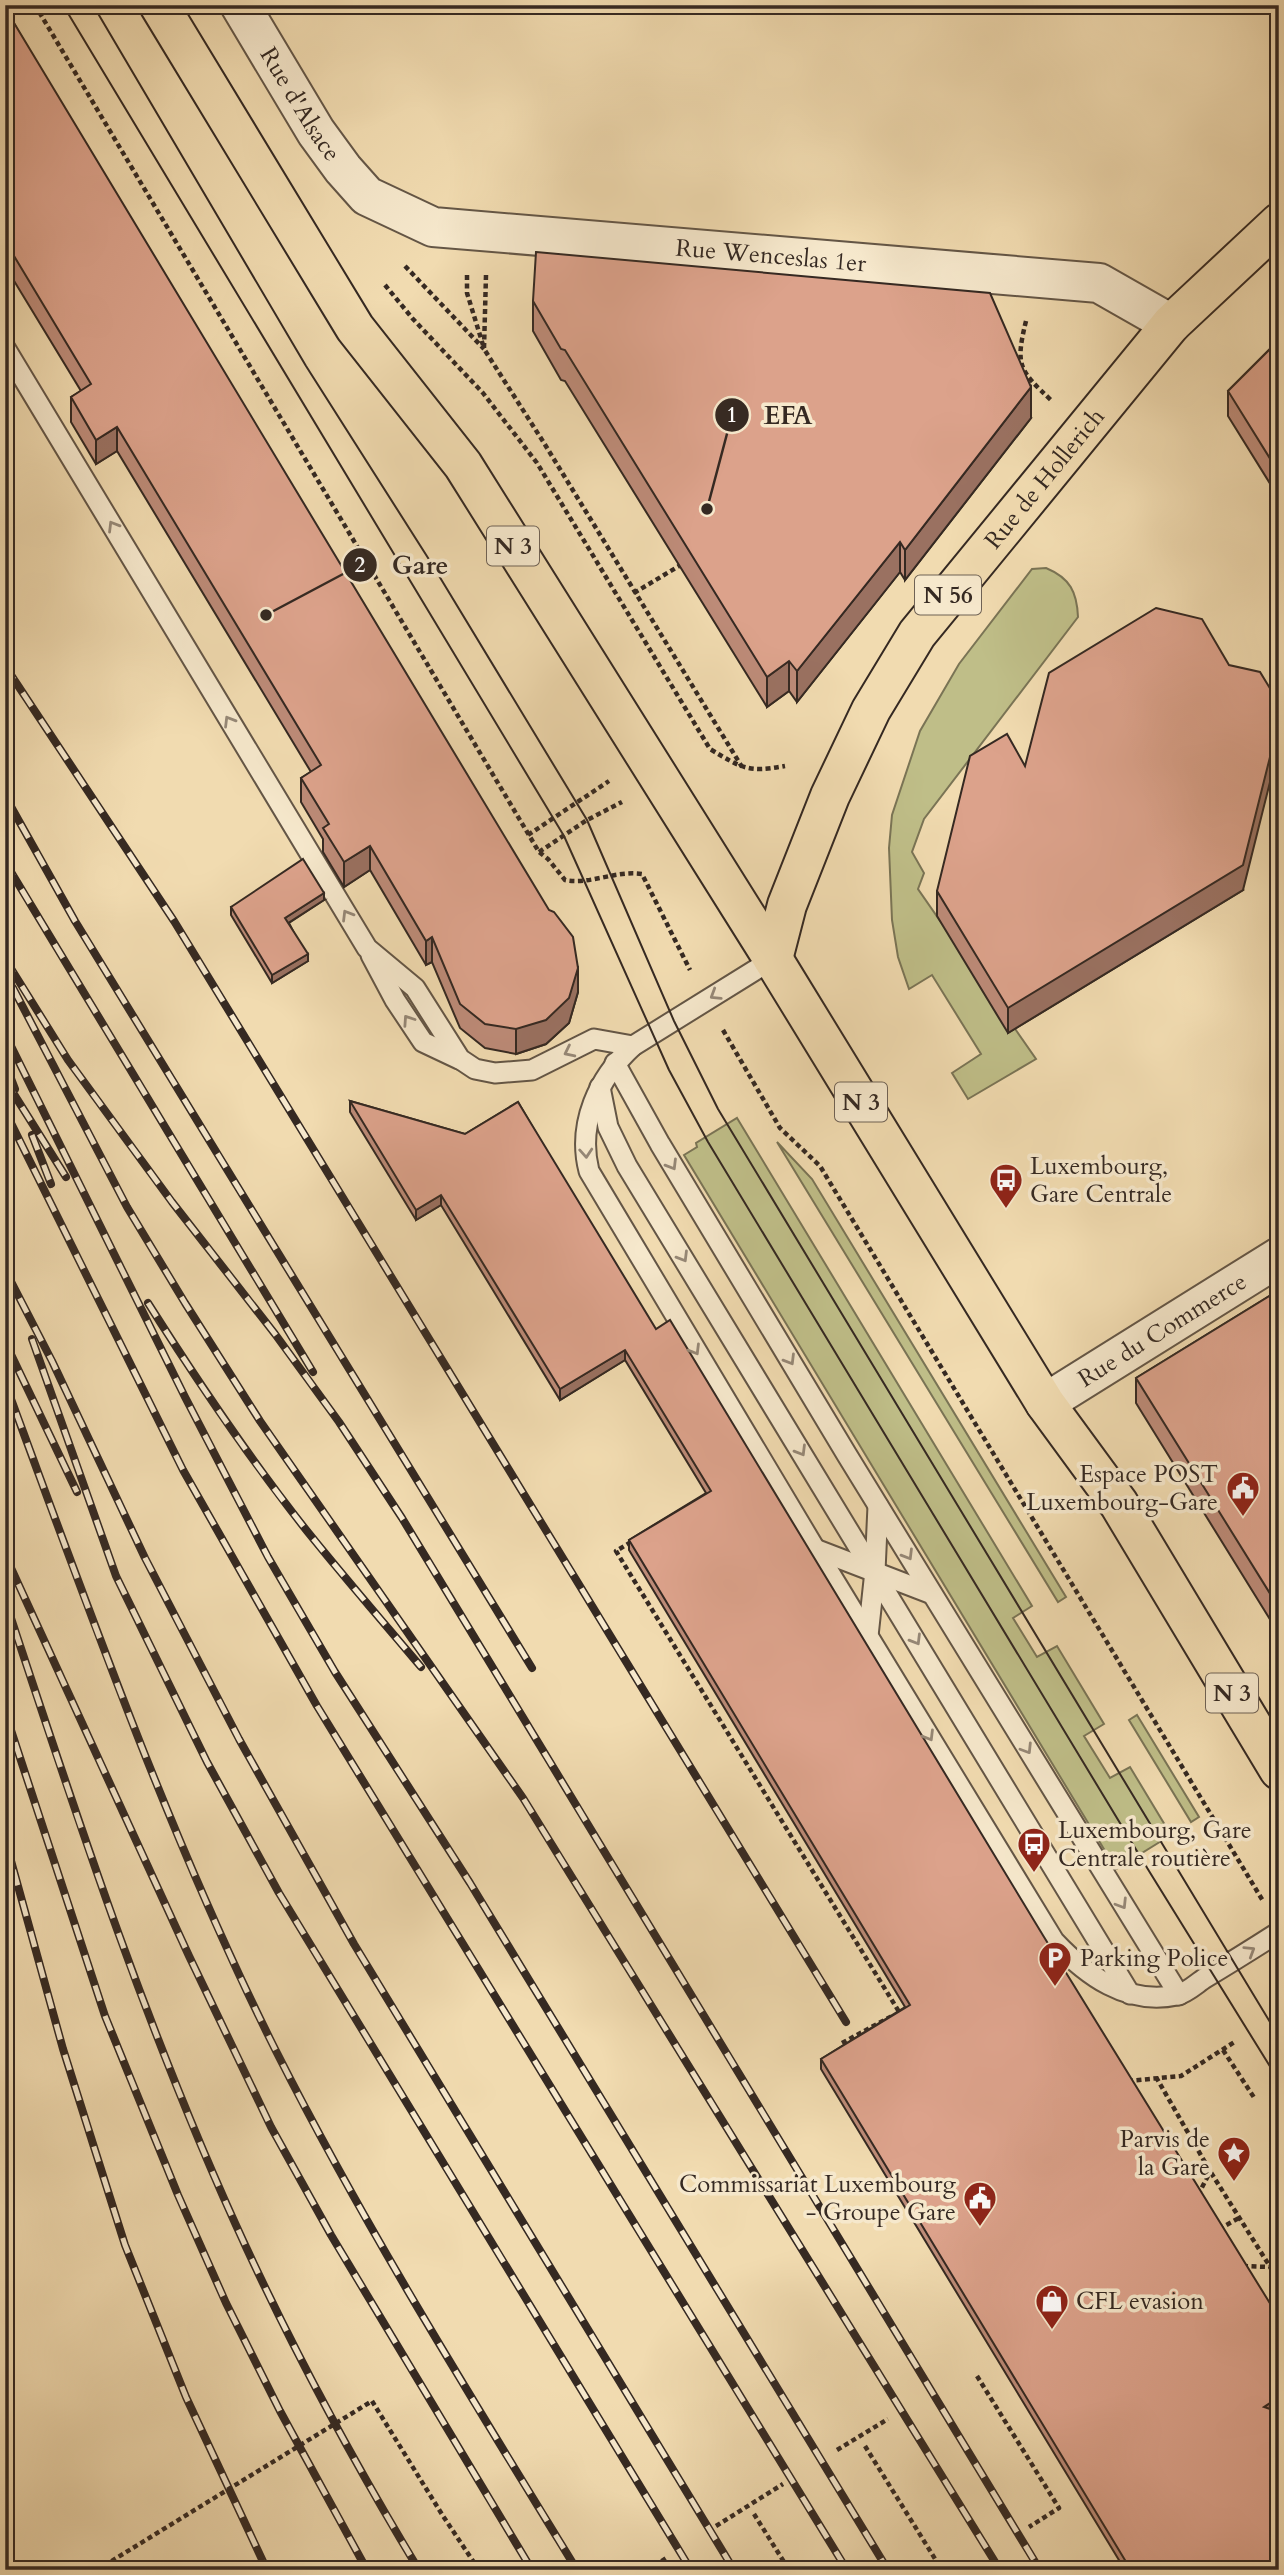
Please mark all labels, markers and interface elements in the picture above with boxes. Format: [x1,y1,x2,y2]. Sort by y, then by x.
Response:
street label: Rue d'Alsace [252,41,348,168]
street label: Rue Wenceslas 1er [674,231,868,280]
callout: EFA [715,391,826,438]
text: EFA [764,398,813,433]
text: 1 [727,401,737,430]
street label: Rue de Hollerich [977,401,1112,556]
one-way arrow [108,520,121,533]
road number: N 3 [487,526,539,566]
callout: Gare [343,541,463,588]
text: Gare [392,548,448,583]
text: 2 [355,551,366,580]
road number: N 56 [915,576,981,614]
one-way arrow [225,715,238,728]
one-way arrow [343,910,356,923]
one-way arrow [710,987,723,1000]
one-way arrow [403,1014,416,1027]
one-way arrow [564,1043,576,1057]
road number: N 3 [835,1082,887,1121]
one-way arrow [579,1148,594,1159]
place label: Luxembourg, Gare Centrale [1030,1150,1172,1211]
one-way arrow [664,1158,677,1171]
bus stop icon: Luxembourg, Gare Centrale [987,1161,1025,1210]
one-way arrow [674,1249,687,1262]
street label: Rue du Commerce [1072,1265,1253,1395]
one-way arrow [687,1343,700,1356]
one-way arrow [781,1352,794,1365]
one-way arrow [793,1443,806,1456]
place label: Espace POST Luxembourg-Gare [1026,1458,1218,1519]
public building icon: Espace POST Luxembourg-Gare [1224,1469,1262,1518]
one-way arrow [899,1547,912,1560]
one-way arrow [908,1632,921,1645]
road number: N 3 [1206,1674,1258,1712]
one-way arrow [920,1729,933,1742]
one-way arrow [1018,1741,1031,1754]
place label: Luxembourg, Gare Centrale routière [1058,1814,1252,1875]
bus stop icon: Luxembourg, Gare Centrale routière [1015,1825,1053,1874]
one-way arrow [1114,1896,1127,1909]
parking icon: Parking Police [1036,1939,1074,1988]
place label: Parking Police [1080,1942,1228,1975]
one-way arrow [1242,1946,1255,1959]
place label: Parvis de la Gare [1120,2123,1210,2184]
place icon: Parvis de la Gare [1215,2134,1253,2183]
place label: Commissariat Luxembourg - Groupe Gare [679,2168,957,2229]
public building icon: Commissariat Luxembourg - Groupe Gare [961,2179,999,2228]
shop icon: CFL evasion [1033,2282,1071,2331]
place label: CFL evasion [1076,2285,1204,2318]

